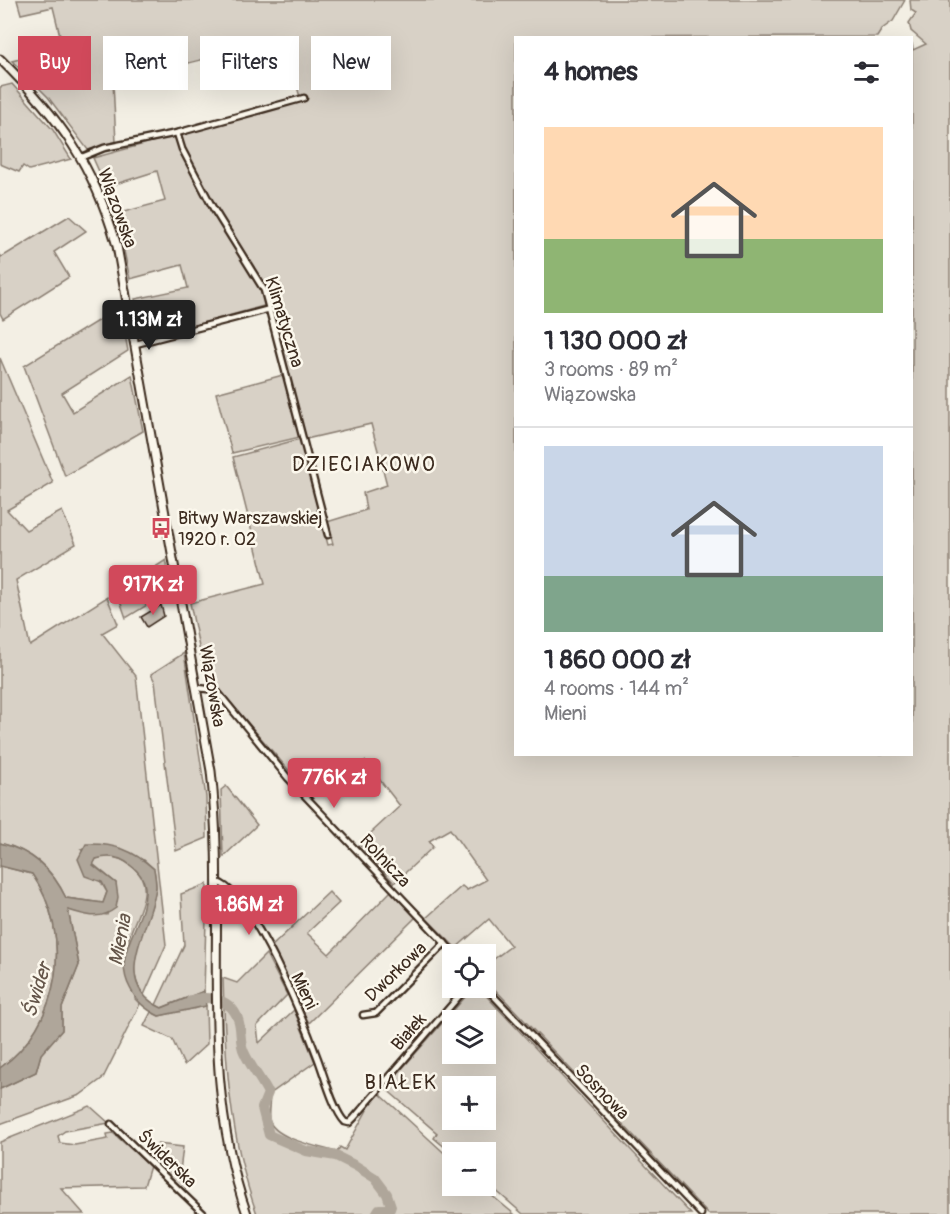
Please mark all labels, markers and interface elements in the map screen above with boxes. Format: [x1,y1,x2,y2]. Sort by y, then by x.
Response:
chip: Buy [18,36,91,90]
chip: Rent [103,36,188,90]
chip: Filters [200,36,299,90]
chip: New [311,36,391,90]
text: 4 homes [544,56,638,88]
icon: filters [850,56,883,89]
street label: Wiązowska [92,165,142,251]
icon: home [660,166,768,274]
street label: Klimatyczna [259,274,309,370]
pin: 1.13M zł [87,300,211,351]
text: 1.13M zł [116,307,182,332]
text: 1 130 000 zł [544,325,687,357]
text: 3 rooms · 89 m² [544,357,678,382]
text: Wiązowska [544,382,636,407]
district label: DZIECIAKOWO [292,452,436,477]
icon: home [660,485,768,593]
place label: Bitwy Warszawskiej 1920 r. 02 [178,507,322,551]
bus stop icon: Bitwy Warszawskiej 1920 r. 02 [149,516,173,540]
pin: 917K zł [98,565,208,616]
text: 917K zł [123,572,183,597]
street label: Wiązowska [193,643,231,729]
text: 1 860 000 zł [544,644,690,676]
text: 4 rooms · 144 m² [544,676,689,701]
text: Mieni [544,701,586,726]
pin: 776K zł [279,758,389,809]
text: 776K zł [302,765,366,790]
street label: Rolnicza [355,830,415,892]
pin: 1.86M zł [187,885,311,936]
text: 1.86M zł [215,892,283,917]
water label: Mienia [103,911,138,968]
street label: Dworkowa [360,937,432,1007]
map controls [442,944,496,1196]
button: locate [442,944,496,998]
water label: Świder [17,957,58,1020]
street label: Mieni [285,969,323,1013]
street label: Białek [386,1008,432,1056]
button: layers [442,1010,496,1064]
street label: Sosnowa [570,1059,634,1125]
district label: BIAŁEK [365,1070,437,1095]
button: + [442,1076,496,1130]
street label: Świderska [132,1125,202,1193]
button: − [442,1142,496,1196]

